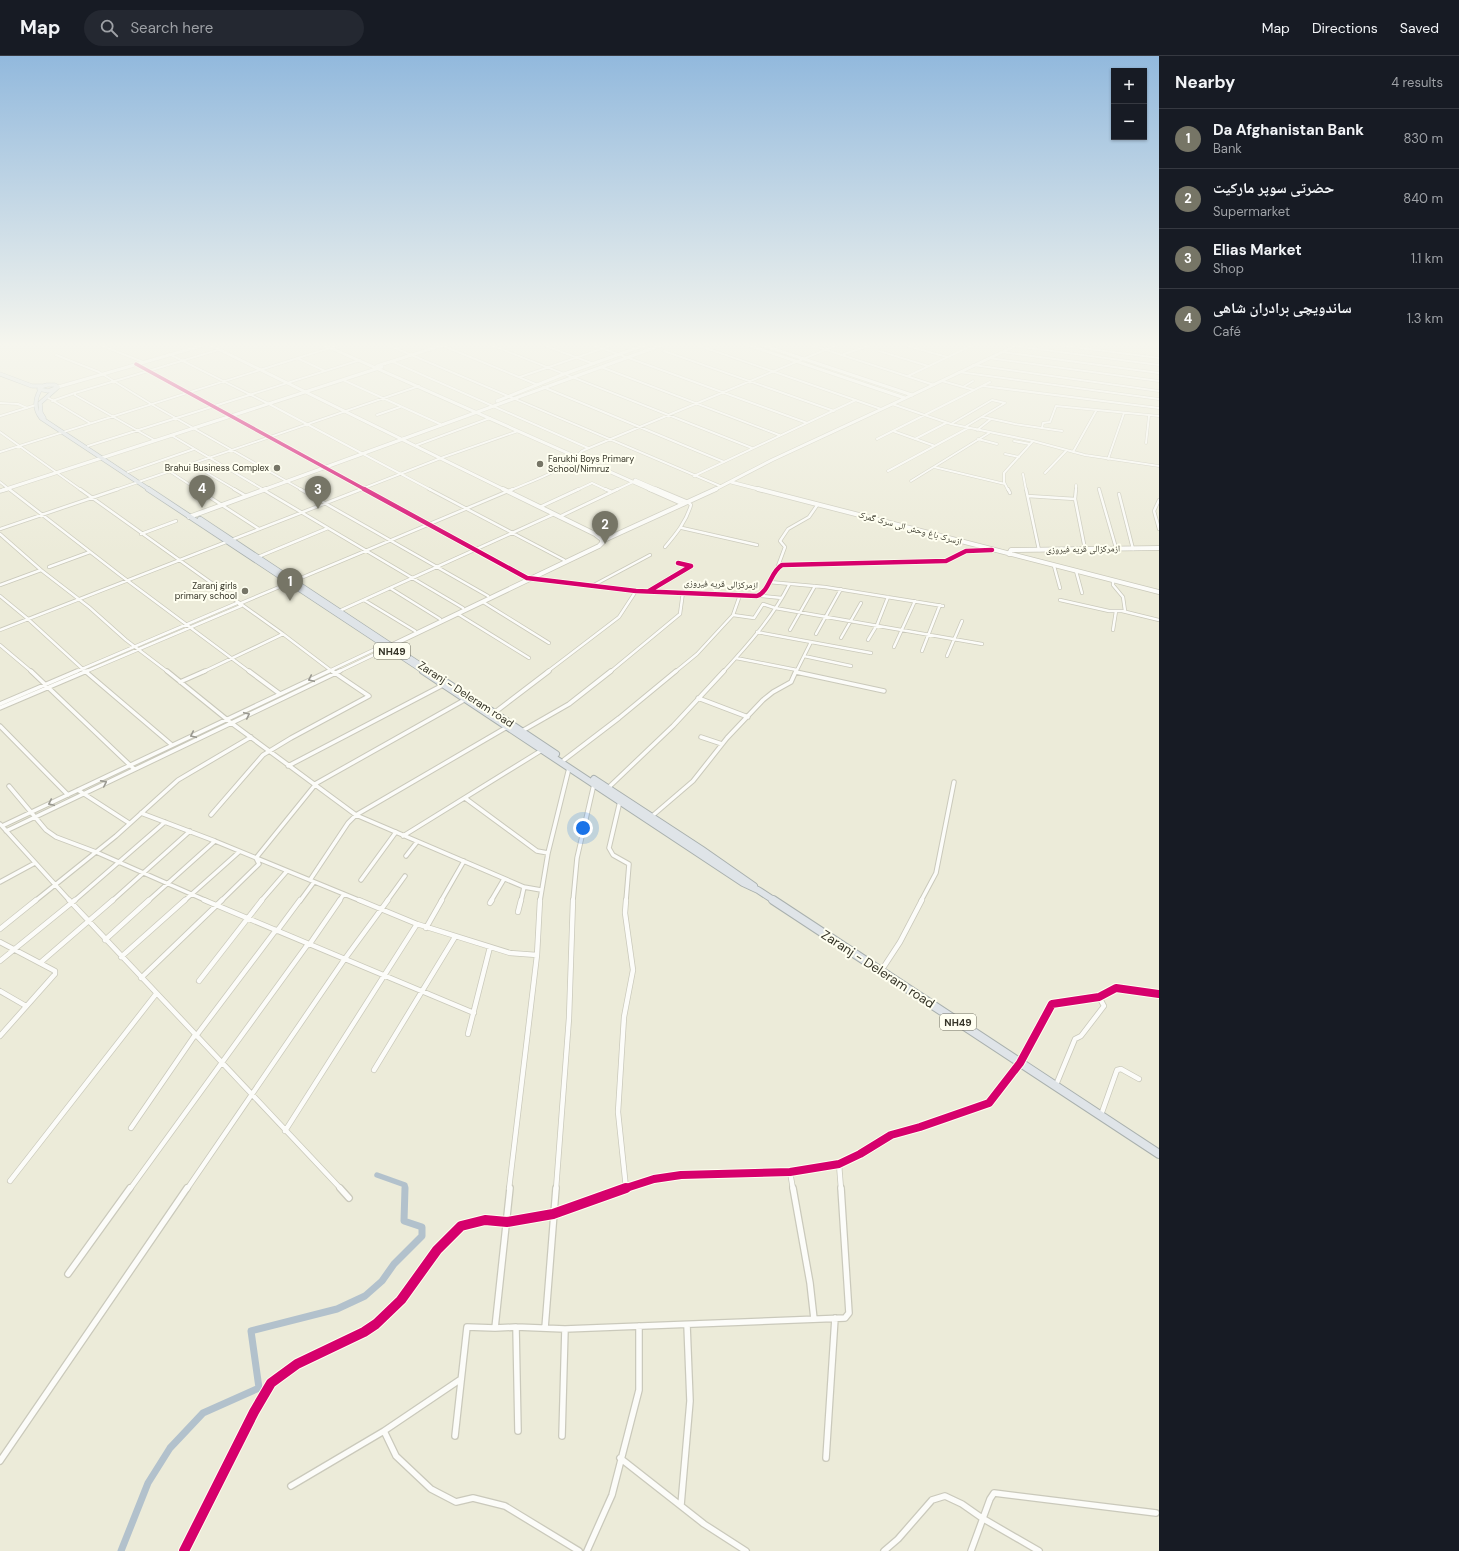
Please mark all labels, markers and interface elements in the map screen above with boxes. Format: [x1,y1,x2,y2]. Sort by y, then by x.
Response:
search box [84,10,364,46]
text: Map [20,15,60,40]
icon: search [98,17,120,39]
text: Search here [130,18,213,38]
text: Map [1262,19,1290,37]
text: Directions [1312,19,1378,37]
text: Saved [1400,19,1439,37]
map controls [1111,68,1147,140]
button: + [1111,68,1147,104]
text: Nearby [1175,71,1235,93]
text: 4 results [1391,74,1443,91]
button: − [1111,104,1147,140]
text: Da Afghanistan Bank [1213,120,1364,140]
text: 1 [1186,130,1190,147]
text: 830 m [1403,130,1443,147]
text: Bank [1213,140,1242,157]
text: حضرتی سوپر مارکیت [1213,178,1334,198]
text: 2 [1184,190,1192,207]
text: 840 m [1403,190,1443,207]
text: Supermarket [1213,203,1290,220]
text: Elias Market [1213,240,1302,260]
text: 3 [1184,250,1192,267]
text: 1.1 km [1411,250,1443,267]
text: Shop [1213,260,1244,277]
text: ساندویچی برادران شاهی [1213,298,1352,318]
text: 4 [1184,310,1192,327]
text: 1.3 km [1407,310,1443,327]
text: Café [1213,323,1241,340]
place label: Farukhi Boys Primary School/Nimruz [548,453,634,475]
marker: Farukhi Boys Primary School/Nimruz [535,459,545,469]
place label: Brahui Business Complex [165,462,270,474]
marker: Brahui Business Complex [272,463,282,473]
pin: 4 [189,475,215,508]
pin: 3 [305,476,331,509]
street label: ازسرک باغ وحش الی سرک گمرک [857,508,963,548]
pin: 2 [592,511,618,544]
street label: ازمرکزالی قریه فیروزی [1046,542,1120,556]
pin: 1 [277,568,303,601]
street label: ازمرکزالی قریه فیروزی [684,577,758,591]
place label: Zaranj girls primary school [175,580,237,602]
marker: Zaranj girls primary school [240,586,250,596]
road number: NH49 [374,643,410,659]
street label: Zaranj - Deleram road [415,658,517,730]
one-way arrow [308,674,315,682]
one-way arrow [242,712,250,720]
one-way arrow [190,730,198,738]
one-way arrow [100,780,107,788]
one-way arrow [47,798,55,806]
your location [573,818,593,838]
street label: Zaranj - Deleram road [818,926,938,1012]
road number: NH49 [940,1014,976,1030]

